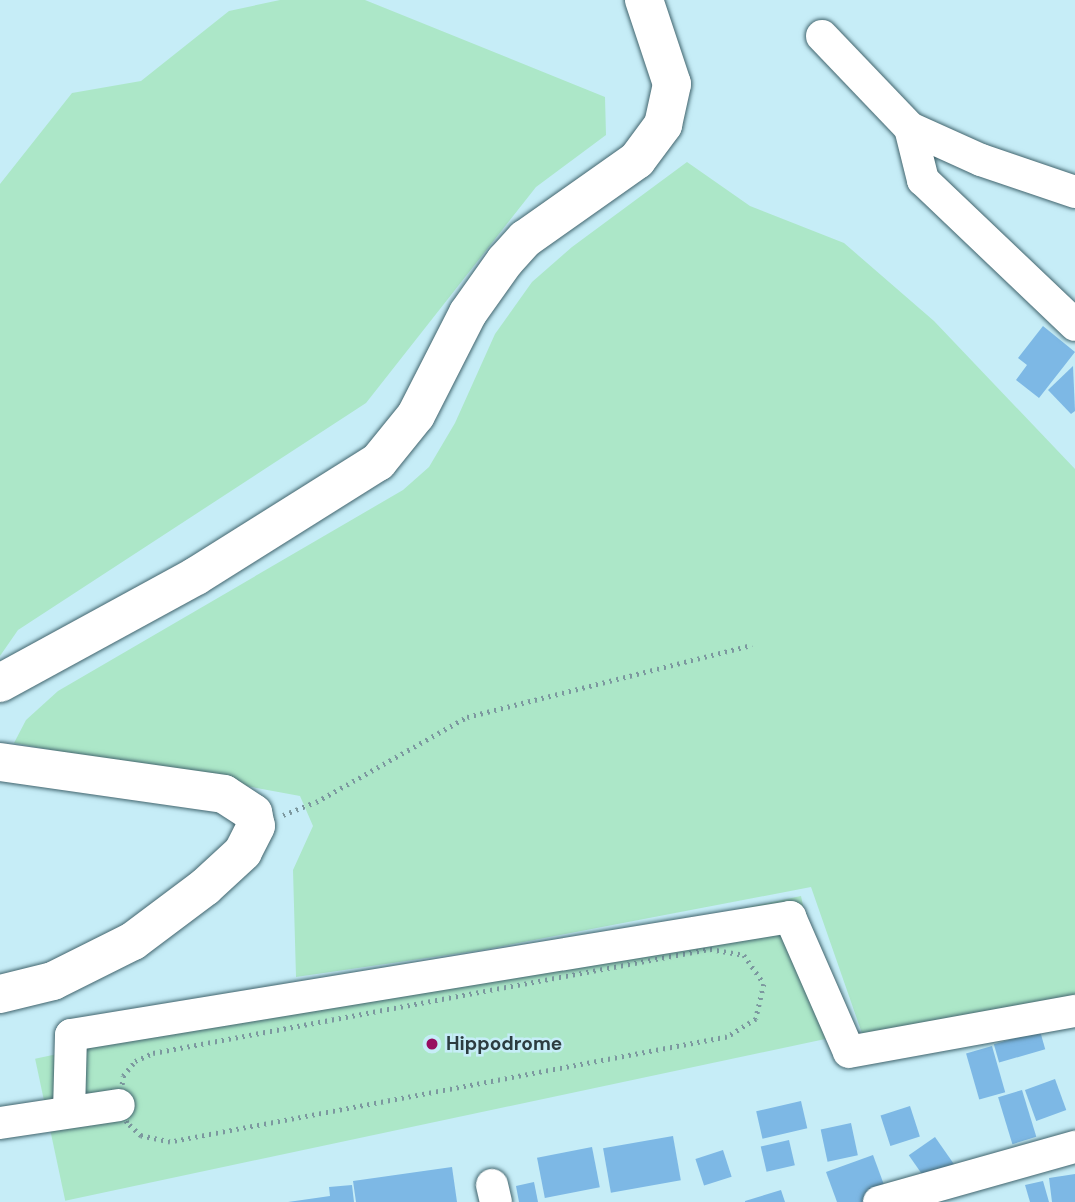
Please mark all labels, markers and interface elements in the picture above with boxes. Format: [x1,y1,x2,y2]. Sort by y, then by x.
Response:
place label: Hippodrome [446,1033,562,1055]
marker: Hippodrome [424,1036,440,1052]

